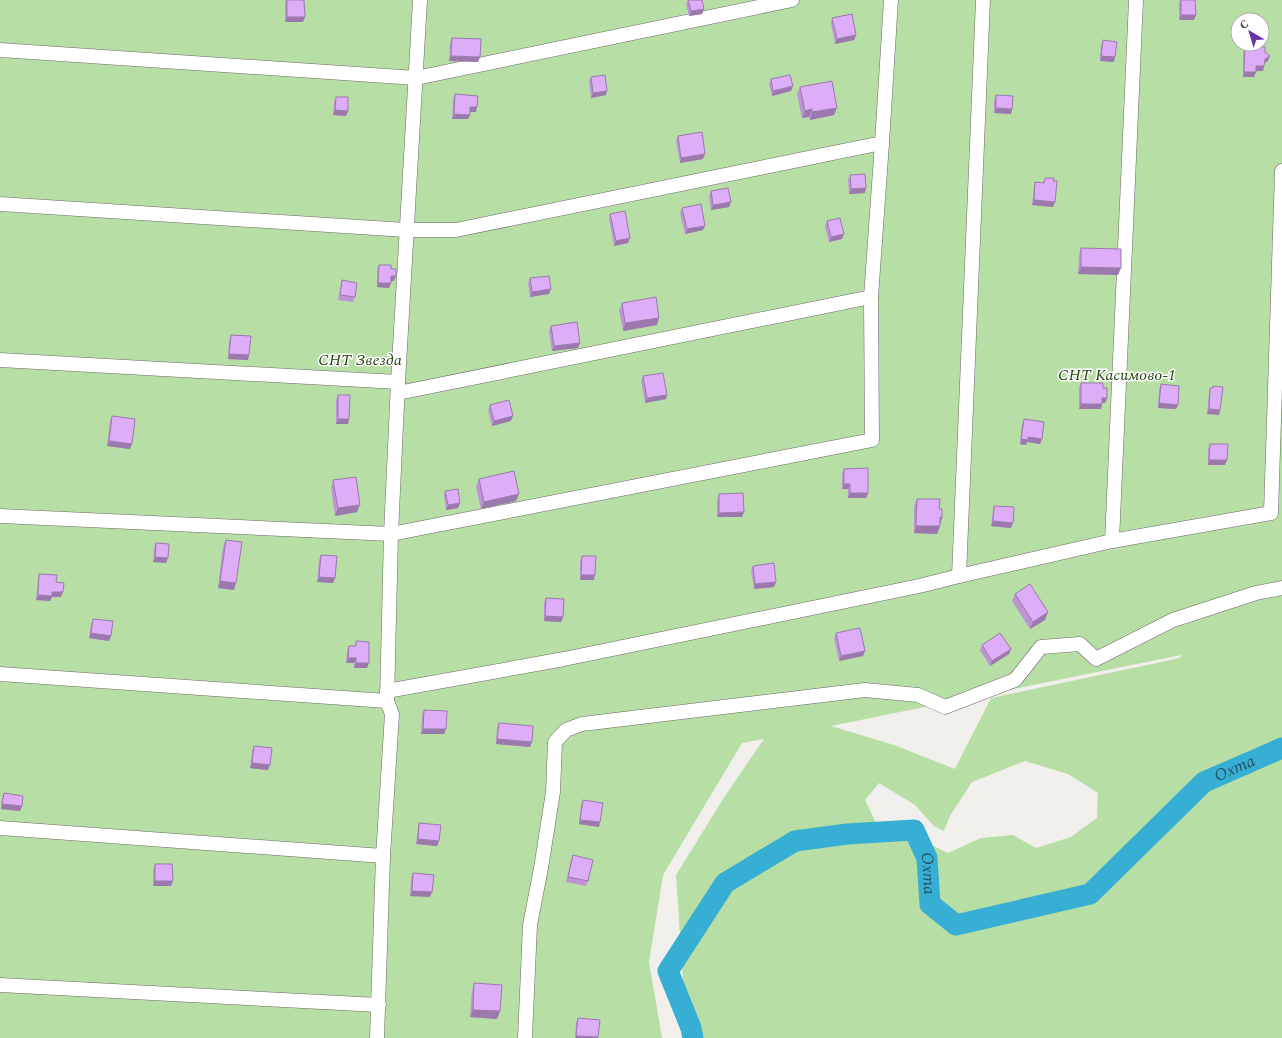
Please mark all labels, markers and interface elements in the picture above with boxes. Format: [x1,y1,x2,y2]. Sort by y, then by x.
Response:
north arrow [1230,12,1270,52]
text: С [1236,15,1253,34]
park label: СНТ Звезда [318,348,402,372]
park label: СНТ Касимово-1 [1058,363,1176,387]
water label: Охта [1210,748,1260,789]
water label: Охта [914,851,942,896]

